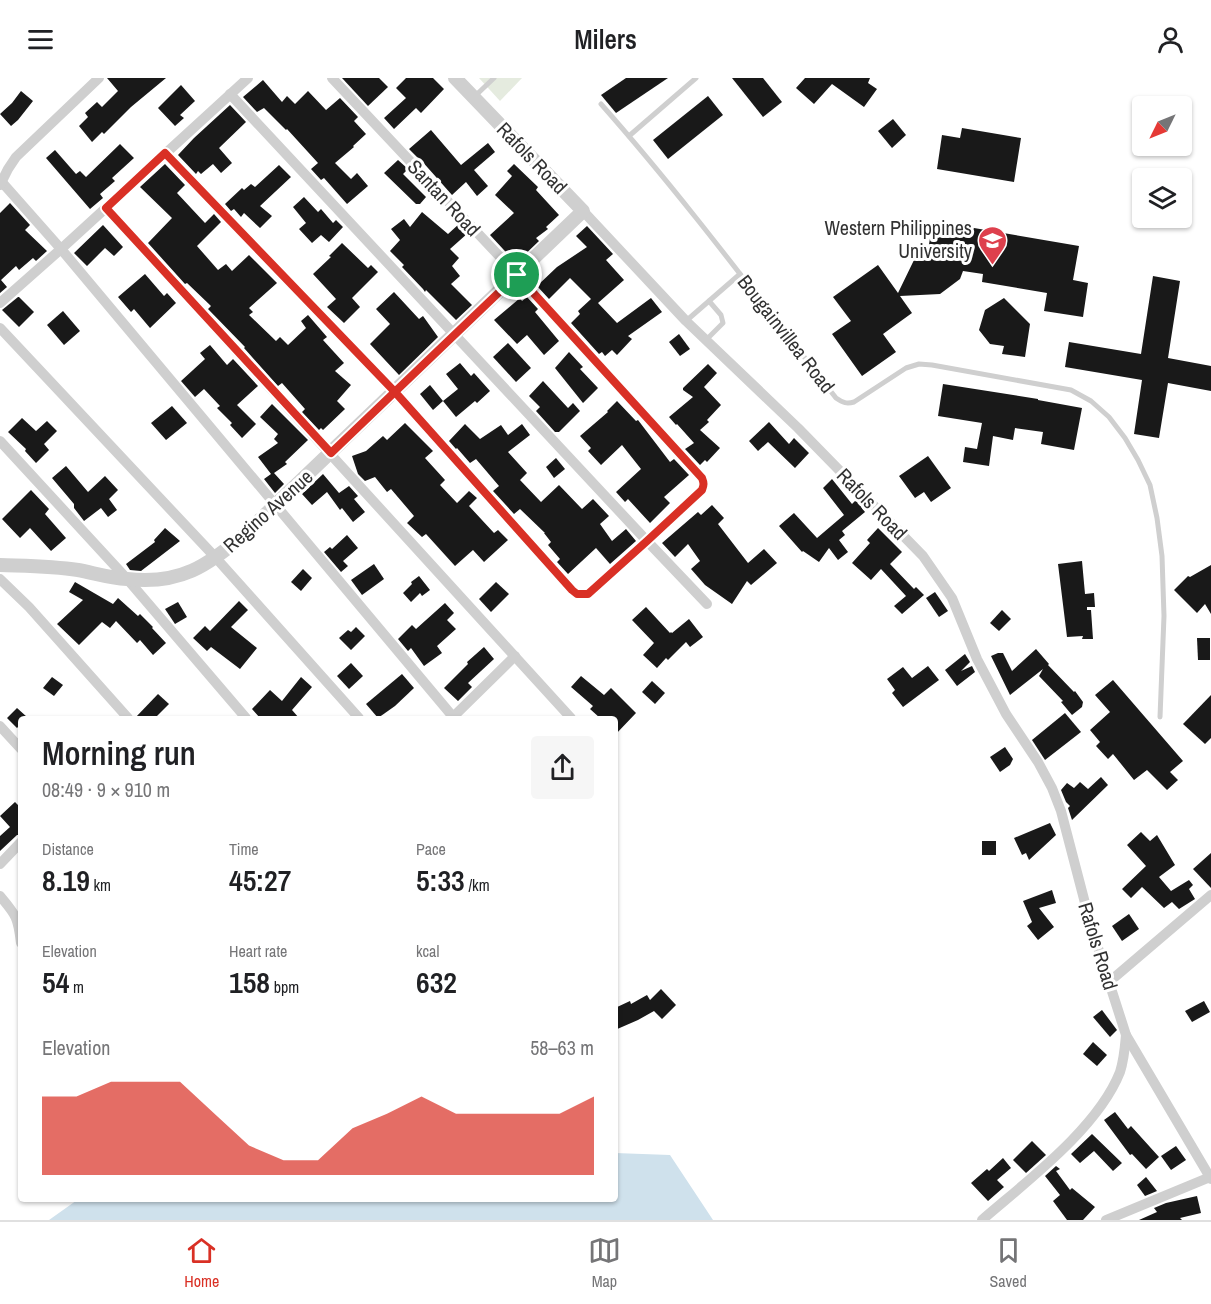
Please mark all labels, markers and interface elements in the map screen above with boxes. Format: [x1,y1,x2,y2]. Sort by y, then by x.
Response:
text: Milers [574,21,637,57]
icon: menu [24,23,57,56]
icon: person [1154,23,1187,56]
north arrow [1132,96,1192,156]
map controls [1132,96,1192,228]
street label: Rafols Road [491,116,573,199]
street label: Santan Road [402,153,487,242]
button: layers [1132,168,1192,228]
place label: Western Philippines University [825,214,973,264]
school or university icon: Western Philippines University [977,224,1009,266]
pin [491,249,542,300]
icon: arrive [500,258,533,291]
street label: Bougainvillea Road [732,269,841,398]
street label: Rafols Road [831,462,913,545]
street label: Regino Avenue [217,463,318,558]
text: Morning run [42,731,196,775]
button: share [531,736,594,799]
text: 08:49 · 9 × 910 m [42,776,170,803]
text: Distance [42,838,94,860]
text: Time [229,838,259,860]
text: Pace [416,838,446,860]
text: 8.19 [42,860,90,900]
text: 45:27 [229,860,291,900]
text: 5:33 [416,860,465,900]
text: km [90,874,111,896]
text: /km [465,874,490,896]
street label: Rafols Road [1072,899,1125,993]
text: Elevation [42,940,97,962]
text: Heart rate [229,940,287,962]
text: kcal [416,940,439,962]
text: 54 [42,962,69,1002]
text: 158 [229,962,270,1002]
text: 632 [416,962,457,1002]
text: m [69,976,84,998]
text: bpm [270,976,299,998]
text: Elevation [42,1034,110,1061]
text: 58–63 m [530,1034,594,1061]
tab: Home [184,1234,219,1292]
tab: Map [588,1234,621,1292]
tab: Saved [989,1234,1027,1292]

